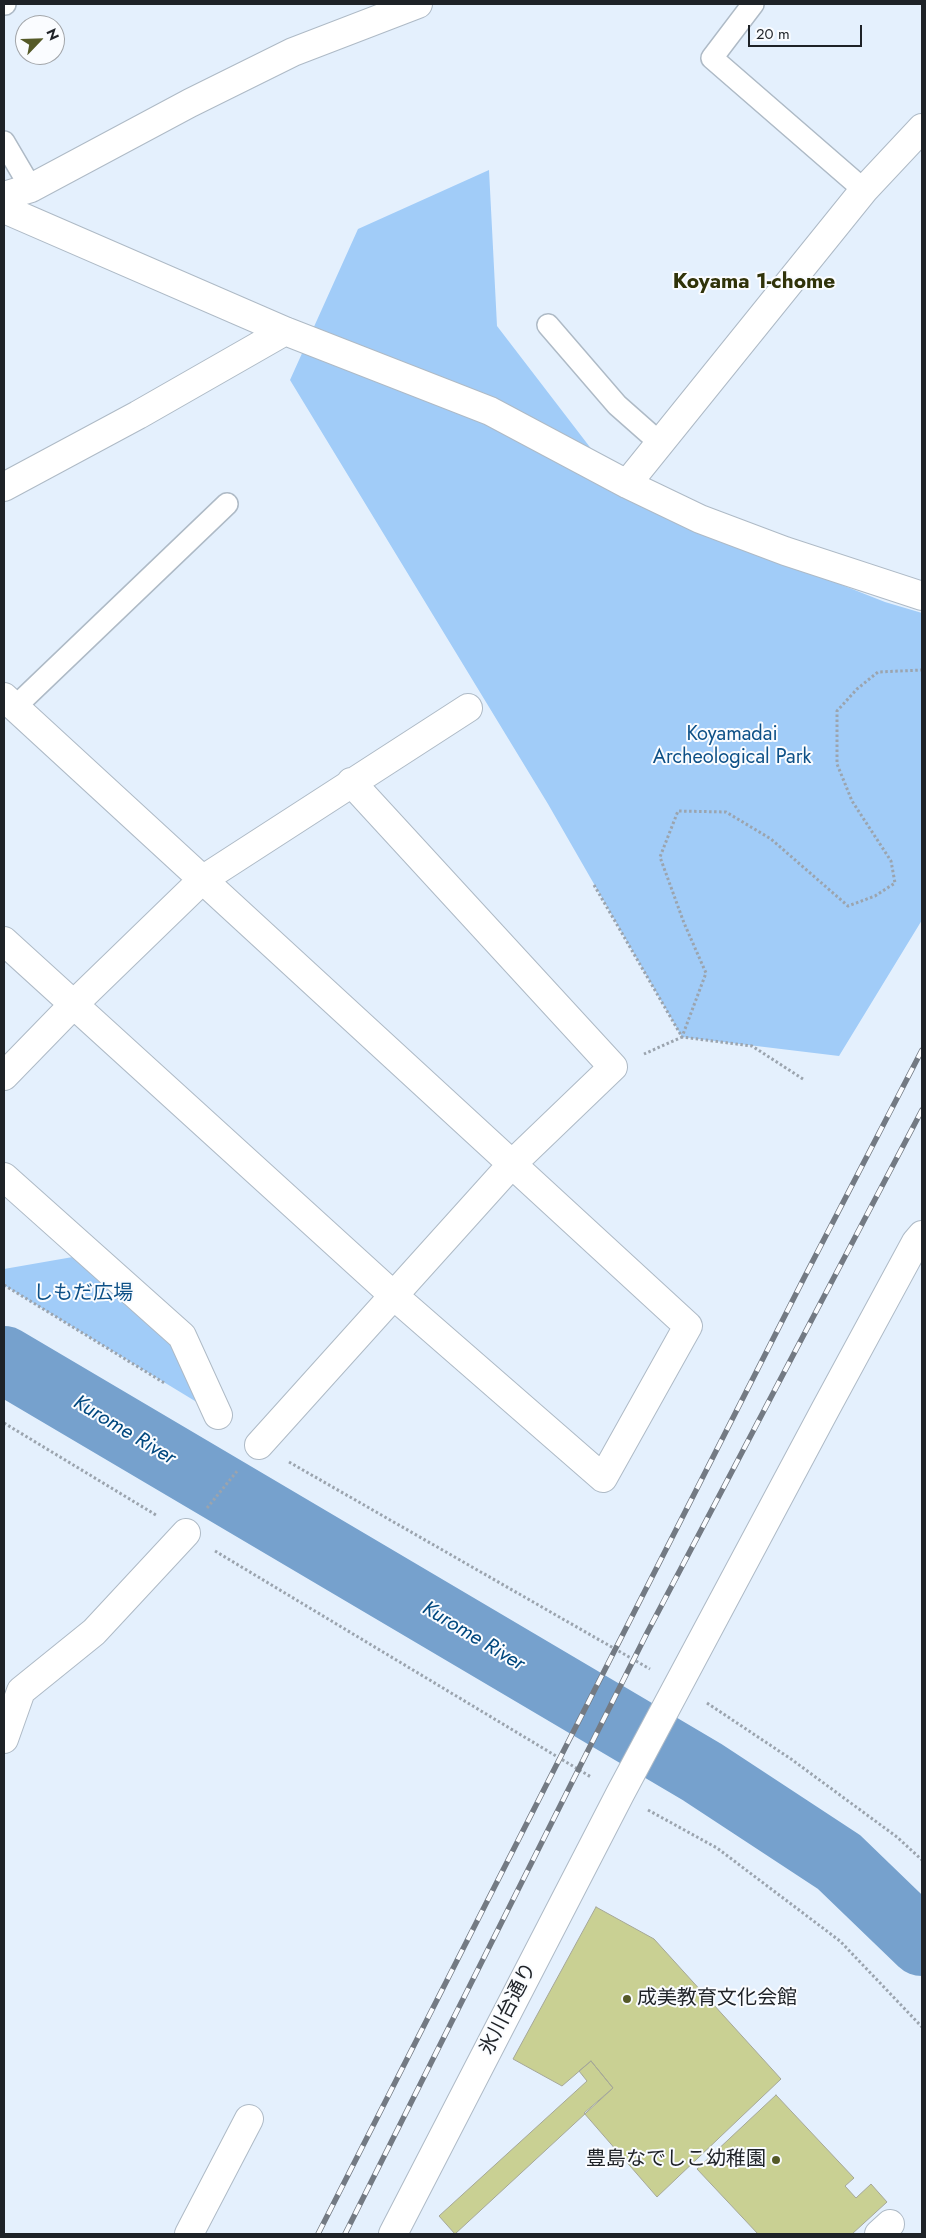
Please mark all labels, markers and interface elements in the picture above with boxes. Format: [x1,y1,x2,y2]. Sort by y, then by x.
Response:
north arrow [15,15,65,65]
scale bar [751,15,865,47]
text: 20 m [756,23,790,45]
text: N [41,25,64,43]
district label: Koyama 1-chome [673,270,835,296]
park label: Koyamadai Archeological Park [653,723,811,770]
park label: しもだ広場 [33,1282,133,1306]
water label: Kurome River [68,1391,180,1471]
water label: Kurome River [417,1597,529,1677]
street label: 氷川台通り [476,1959,542,2059]
place label: 成美教育文化会館 [637,1987,797,2011]
marker: 成美教育文化会館 [621,1993,633,2005]
place label: 豊島なでしこ幼稚園 [586,2148,766,2172]
marker: 豊島なでしこ幼稚園 [770,2154,782,2166]

